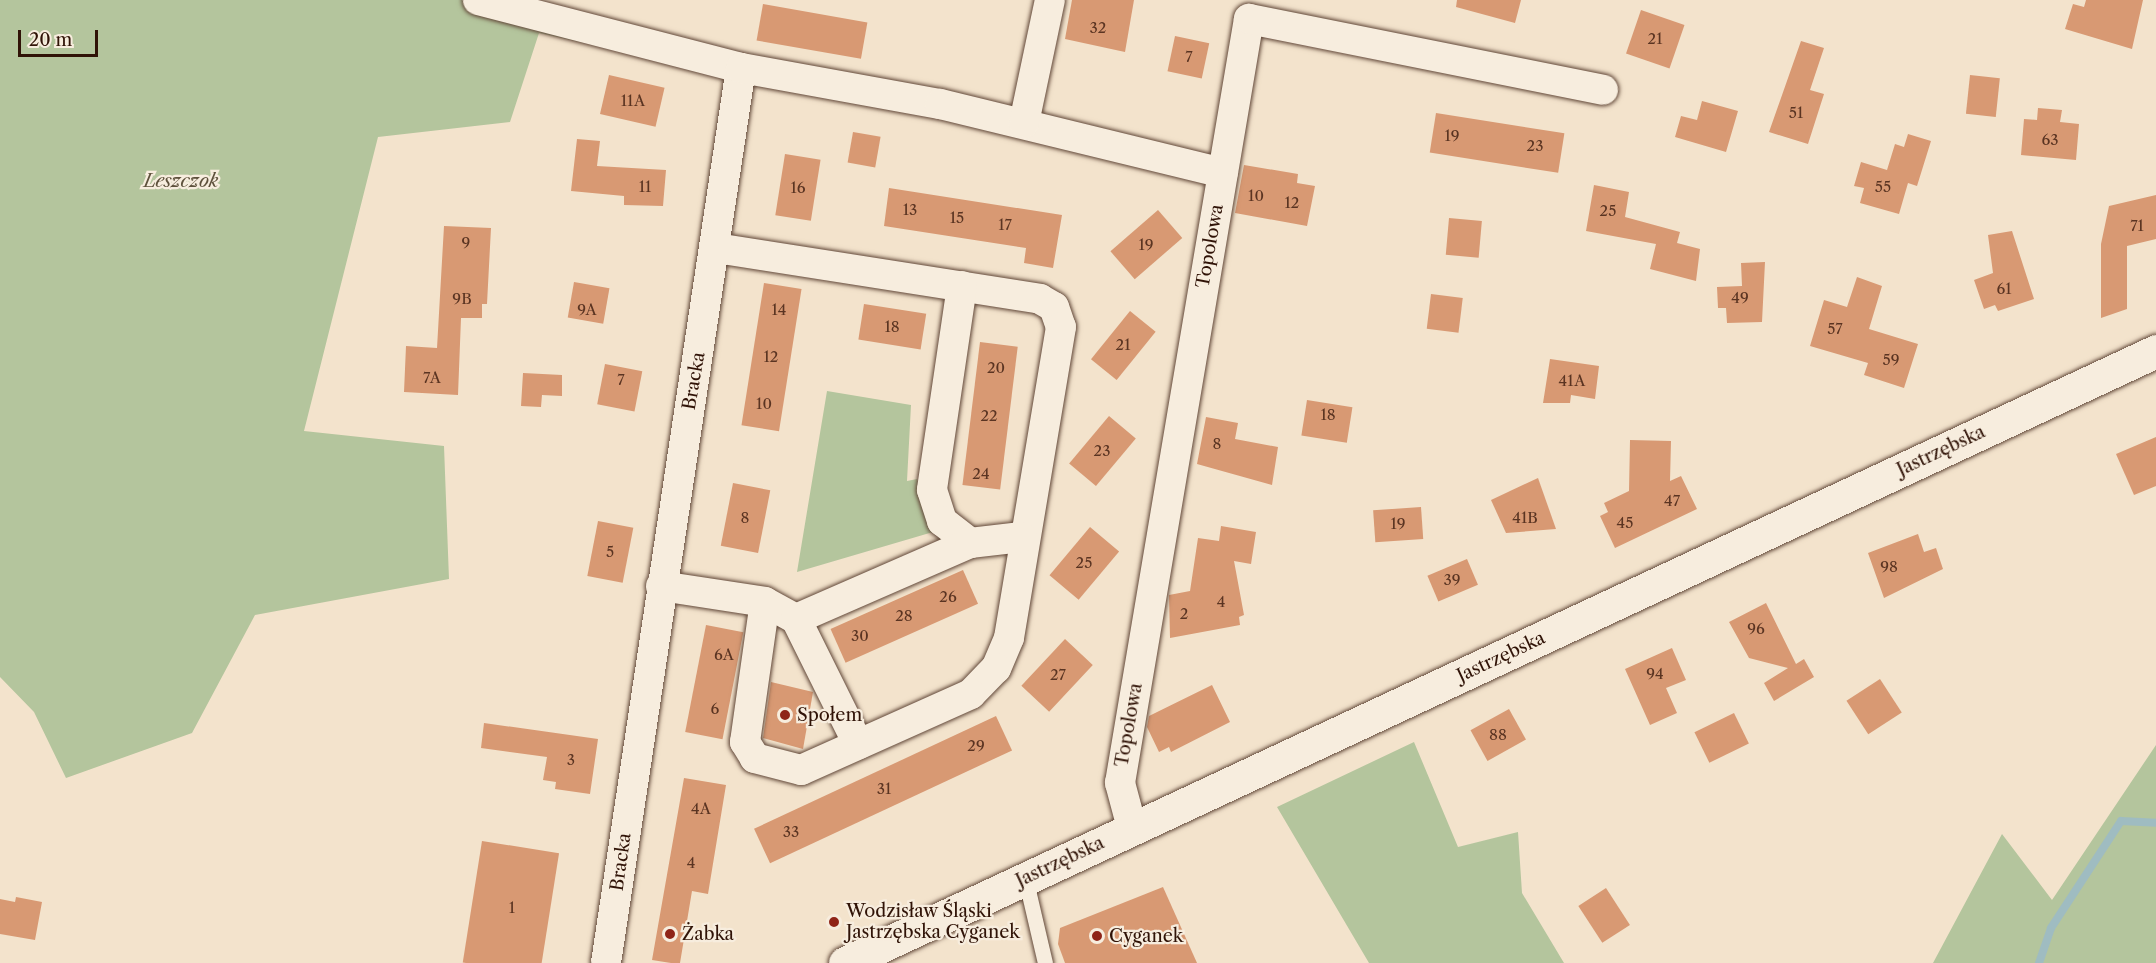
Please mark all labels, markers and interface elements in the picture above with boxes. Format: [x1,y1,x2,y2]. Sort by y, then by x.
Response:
scale bar [21,18,100,56]
house number: 32 [1090,19,1106,37]
text: 20 m [29,29,72,51]
house number: 21 [1648,30,1662,48]
house number: 7 [1185,48,1193,66]
house number: 11A [621,92,645,110]
house number: 51 [1789,104,1803,122]
house number: 19 [1444,127,1460,145]
house number: 63 [2041,131,2059,149]
house number: 23 [1527,137,1543,155]
park label: Leszczok [144,170,218,192]
house number: 11 [639,178,651,196]
house number: 55 [1875,178,1891,196]
house number: 16 [790,179,806,197]
house number: 10 [1248,187,1264,205]
house number: 12 [1285,194,1299,212]
house number: 13 [903,201,917,219]
street label: Topolowa [1192,202,1228,290]
house number: 25 [1600,202,1616,220]
house number: 15 [950,209,964,227]
house number: 17 [998,216,1012,234]
house number: 71 [2130,217,2144,235]
house number: 9 [462,234,470,252]
house number: 19 [1138,236,1154,254]
house number: 61 [1996,280,2012,298]
house number: 49 [1731,289,1749,307]
house number: 9B [452,290,472,308]
house number: 9A [577,301,597,319]
house number: 14 [772,301,786,319]
house number: 18 [884,318,900,336]
house number: 57 [1827,320,1843,338]
house number: 21 [1116,336,1130,354]
house number: 12 [764,348,778,366]
street label: Bracka [678,350,710,412]
house number: 59 [1883,351,1899,369]
house number: 20 [987,359,1005,377]
house number: 7A [423,369,441,387]
house number: 7 [617,371,625,389]
house number: 41A [1559,372,1585,390]
house number: 10 [756,395,772,413]
house number: 18 [1320,406,1336,424]
house number: 22 [980,407,998,425]
street label: Jastrzębska [1893,421,1989,481]
house number: 8 [1213,435,1221,453]
house number: 23 [1094,442,1110,460]
house number: 24 [972,465,990,483]
house number: 47 [1664,492,1680,510]
house number: 8 [741,509,749,527]
house number: 41B [1512,509,1538,527]
house number: 45 [1617,514,1633,532]
house number: 19 [1390,515,1406,533]
house number: 5 [606,543,614,561]
house number: 25 [1076,554,1092,572]
house number: 98 [1880,558,1898,576]
house number: 39 [1443,571,1461,589]
house number: 26 [939,588,957,606]
house number: 4 [1217,593,1225,611]
house number: 2 [1180,605,1188,623]
house number: 28 [895,607,913,625]
house number: 96 [1747,620,1765,638]
house number: 30 [851,627,869,645]
street label: Jastrzębska [1453,627,1549,687]
house number: 6A [714,646,734,664]
house number: 94 [1646,665,1664,683]
house number: 27 [1050,666,1066,684]
street label: Topolowa [1111,681,1147,769]
house number: 6 [711,700,719,718]
place label: Społem [797,704,862,726]
marker: Społem [778,708,792,722]
house number: 88 [1489,726,1507,744]
house number: 29 [967,737,985,755]
house number: 3 [567,751,575,769]
house number: 31 [877,780,891,798]
house number: 4A [691,800,711,818]
house number: 33 [783,823,799,841]
street label: Bracka [606,832,636,892]
street label: Jastrzębska [1012,832,1108,892]
house number: 4 [687,854,695,872]
house number: 1 [509,899,515,917]
place label: Wodzisław Śląski Jastrzębska Cyganek [846,901,1020,944]
marker: Wodzisław Śląski Jastrzębska Cyganek [827,915,841,929]
place label: Żabka [682,923,734,945]
place label: Cyganek [1109,925,1183,947]
marker: Żabka [663,927,677,941]
marker: Cyganek [1090,929,1104,943]

